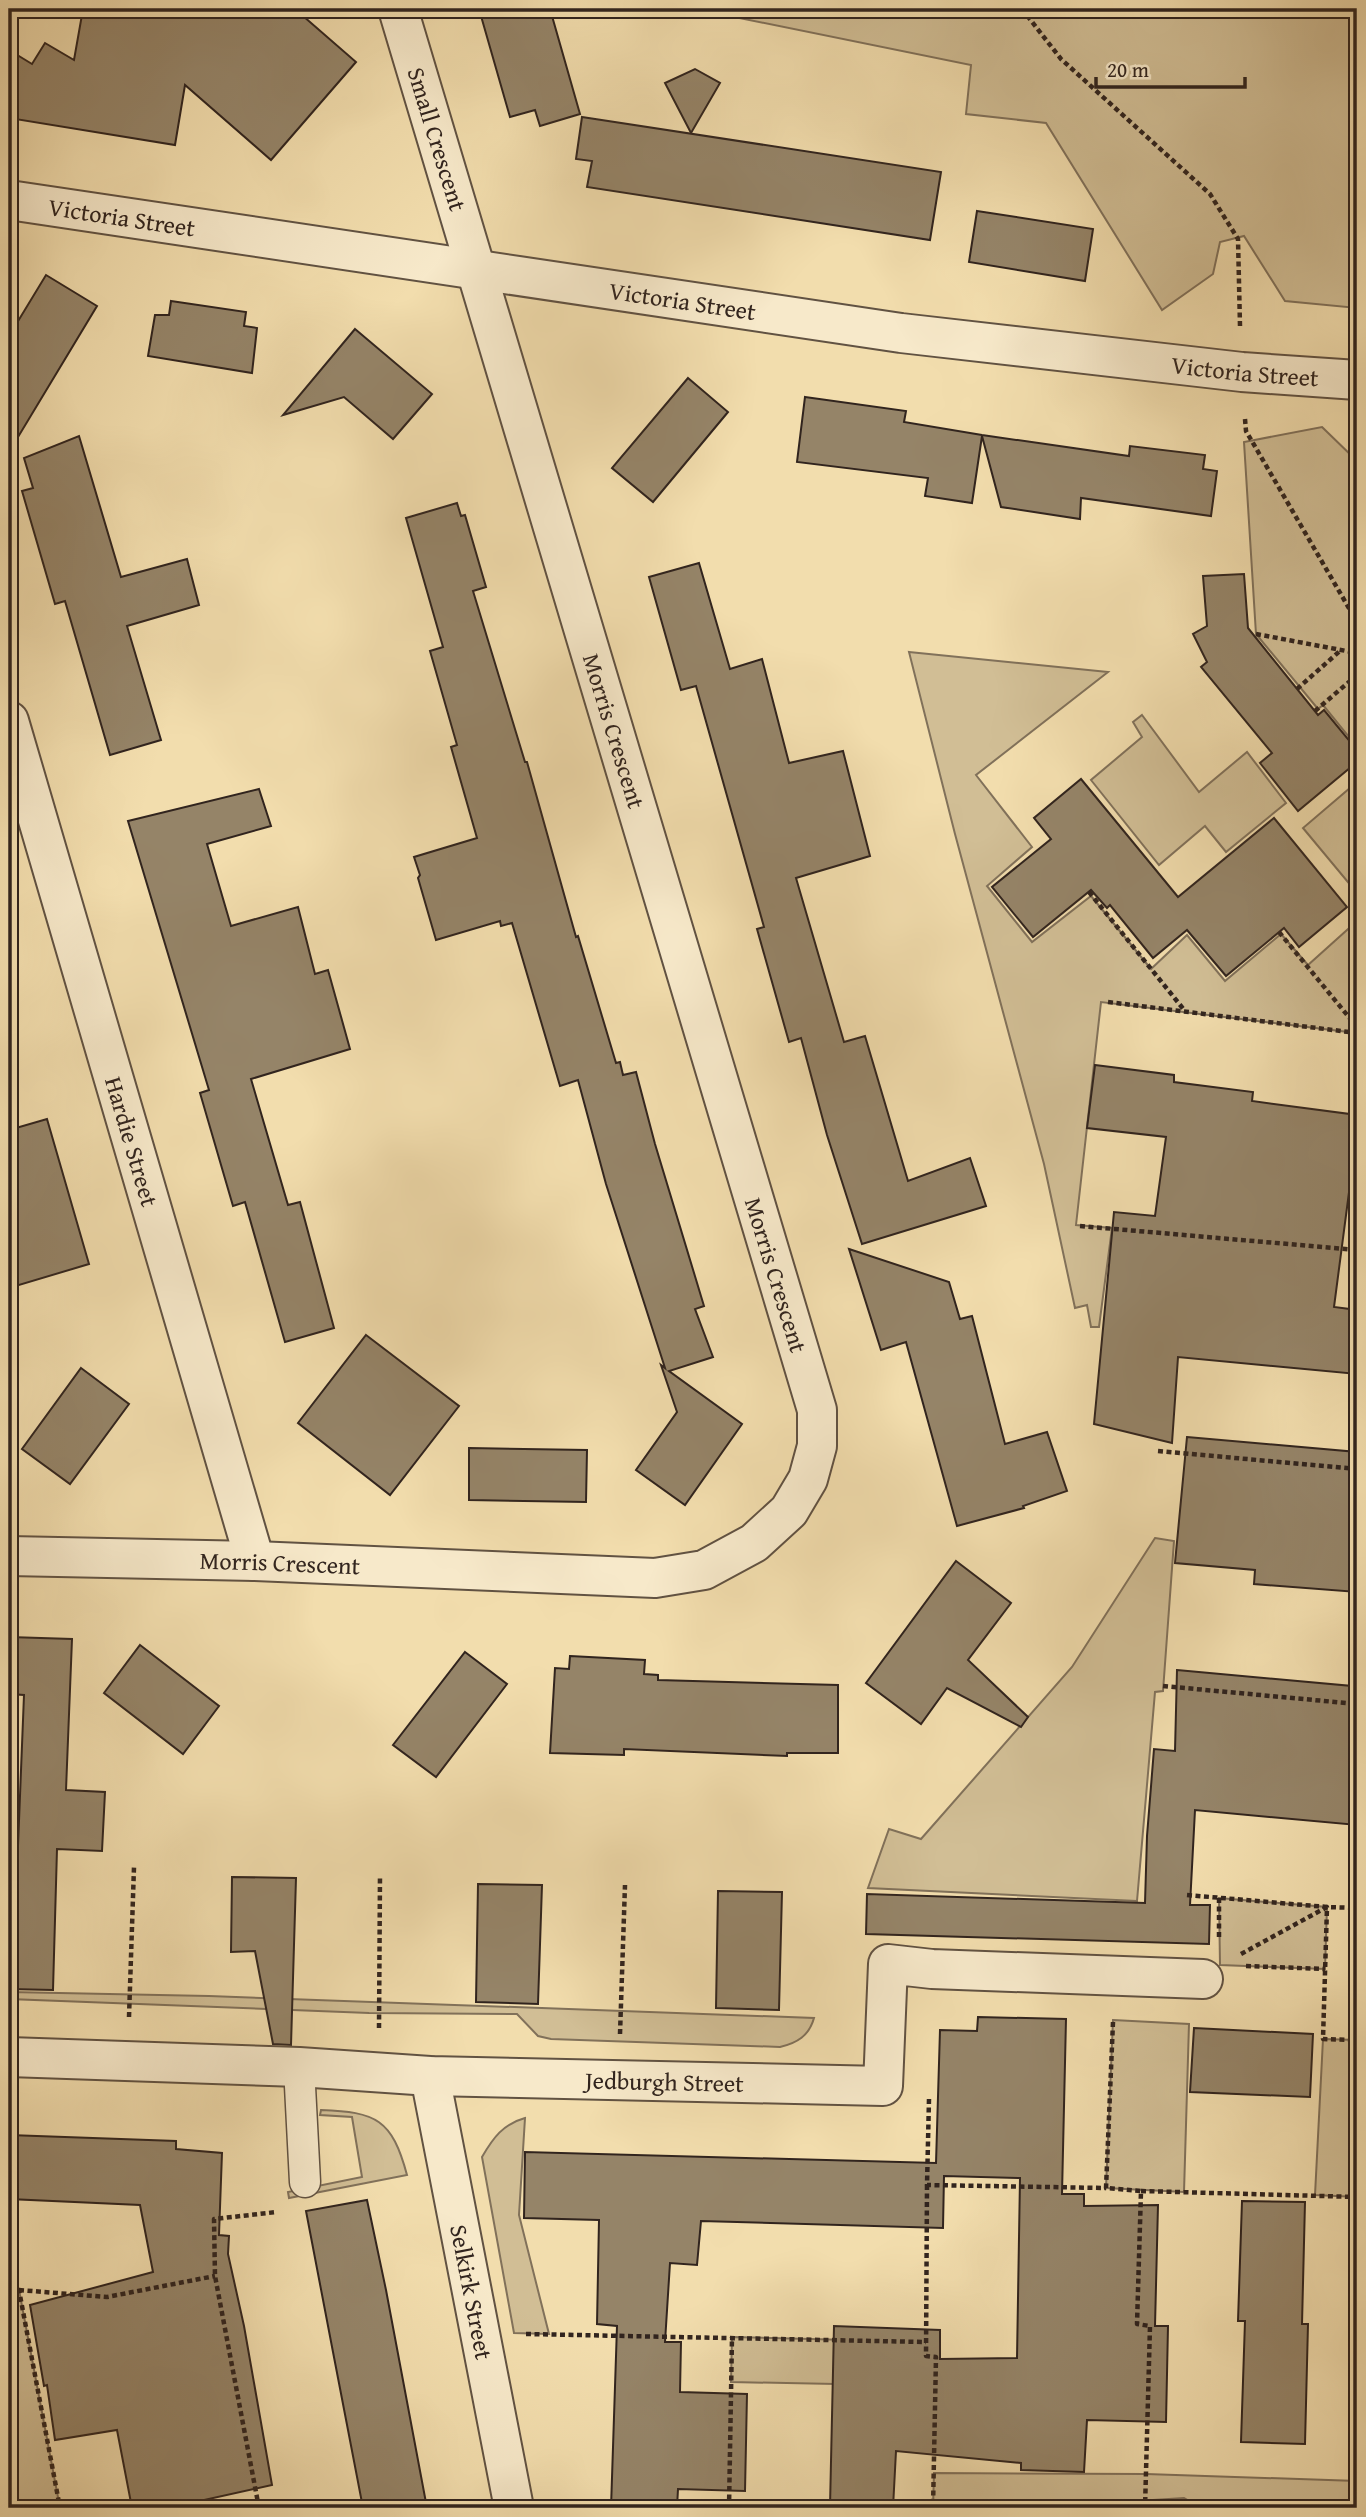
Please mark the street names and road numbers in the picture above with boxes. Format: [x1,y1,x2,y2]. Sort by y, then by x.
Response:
street label: Small Crescent [399,63,476,216]
street label: Victoria Street [46,189,198,245]
street label: Victoria Street [607,272,759,329]
street label: Victoria Street [1169,347,1320,395]
street label: Morris Crescent [574,649,654,813]
street label: Hardie Street [97,1072,168,1211]
street label: Morris Crescent [736,1193,816,1357]
street label: Morris Crescent [199,1542,361,1583]
street label: Jedburgh Street [582,2062,745,2100]
street label: Selkirk Street [442,2221,502,2363]

